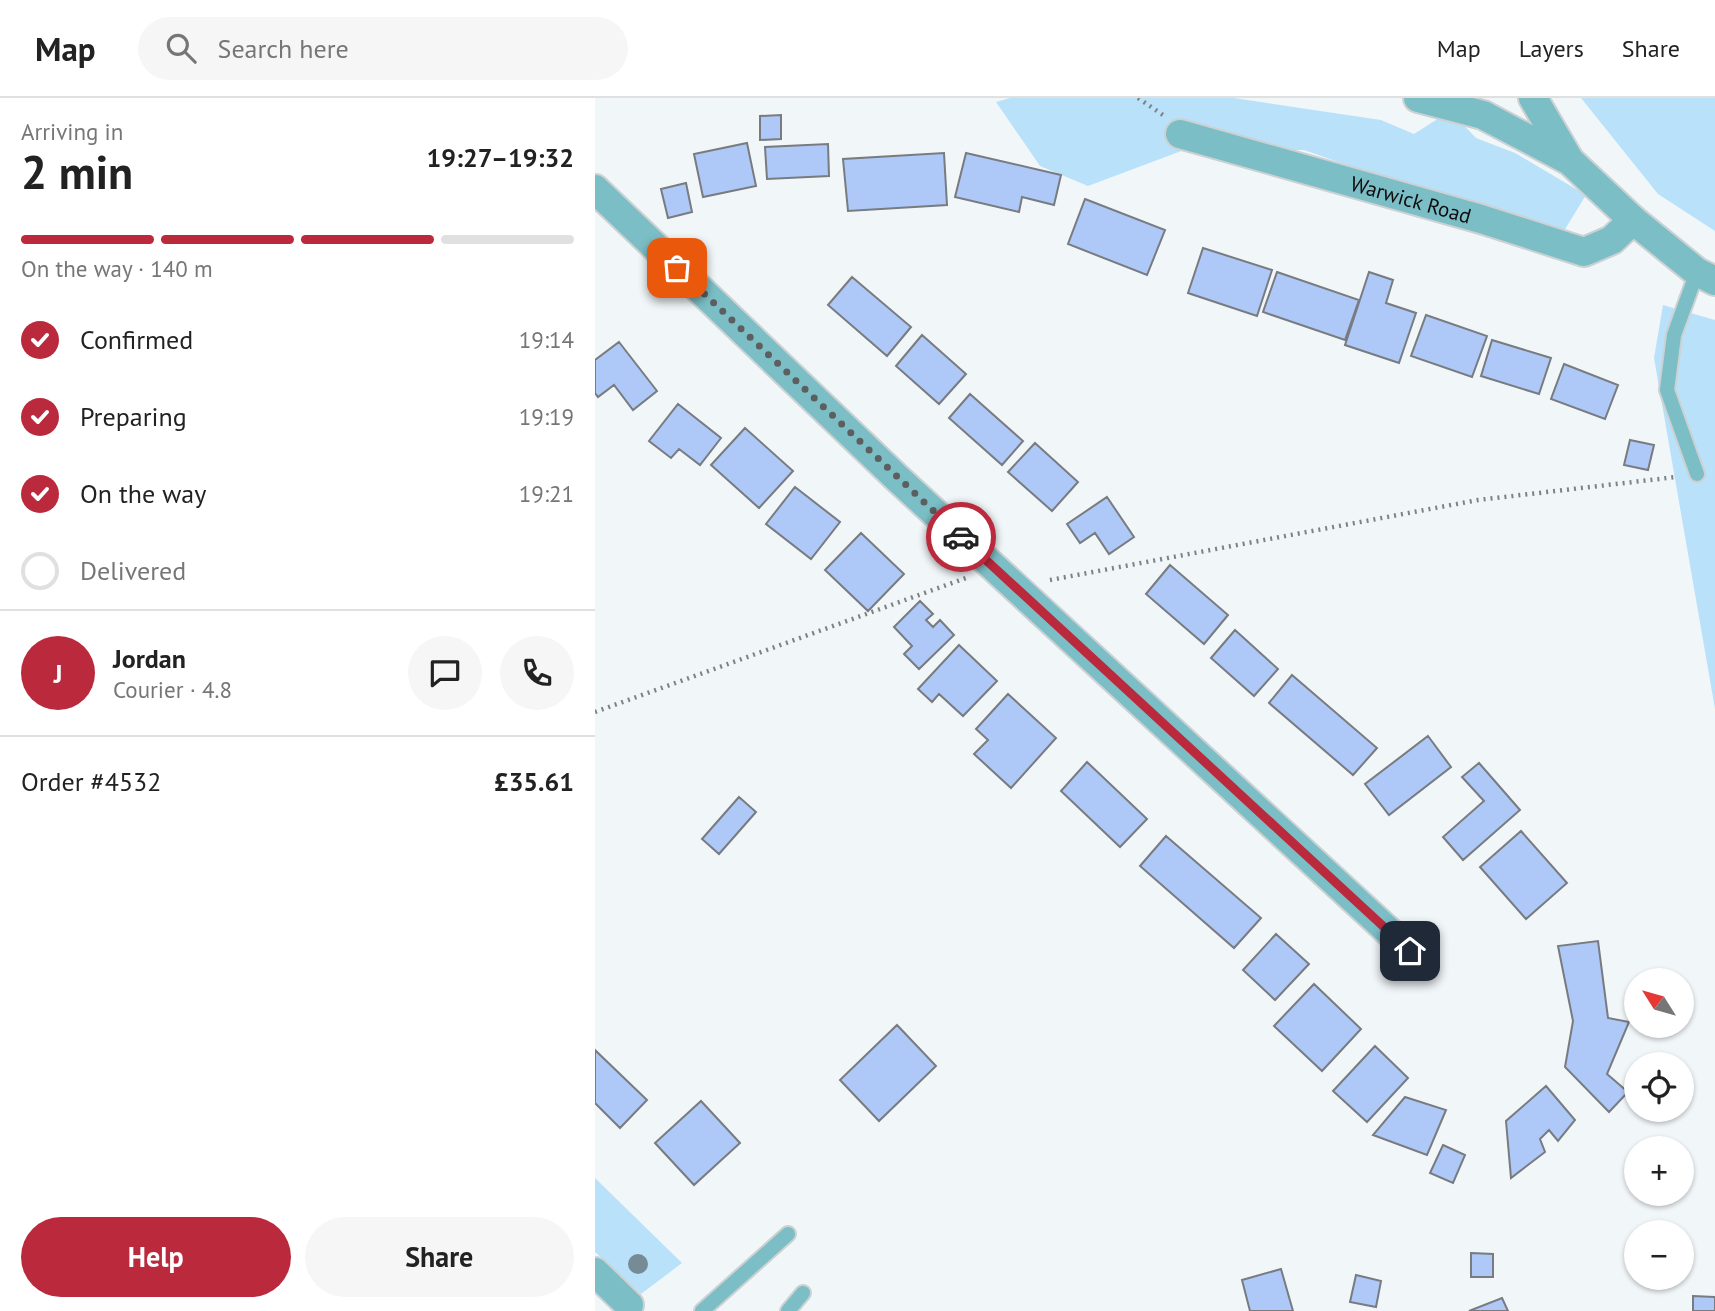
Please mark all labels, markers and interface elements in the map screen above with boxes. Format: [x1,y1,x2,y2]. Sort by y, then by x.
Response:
search box [138,17,628,80]
text: Map [35,27,96,70]
icon: search [162,29,200,67]
text: Search here [218,32,349,65]
text: Map [1437,33,1481,64]
text: Layers [1519,33,1584,64]
text: Share [1622,33,1680,64]
text: Arriving in [21,117,123,146]
text: 19:27–19:32 [427,141,574,174]
text: 2 min [21,142,133,202]
street label: Warwick Road [1348,169,1474,229]
pin [647,238,707,298]
icon: bag [658,249,696,287]
text: On the way · 140 m [21,254,213,283]
icon: check [21,321,59,359]
text: Confirmed [80,323,193,356]
text: 19:14 [519,325,574,354]
icon: check [21,398,59,436]
text: Preparing [80,400,187,433]
text: 19:19 [519,402,574,431]
icon: check [21,475,59,513]
text: On the way [80,477,206,510]
text: 19:21 [519,479,574,508]
courier [926,502,996,572]
icon: car [942,518,980,556]
text: Delivered [80,554,186,587]
button: chat [408,636,482,710]
button: phone [500,636,574,710]
text: Jordan [113,642,186,675]
text: J [54,657,62,690]
text: Courier · 4.8 [113,675,232,704]
text: Order #4532 [21,765,161,798]
text: £35.61 [494,765,574,798]
pin [1380,921,1440,981]
icon: home [1391,932,1429,970]
north arrow [1624,968,1694,1038]
map controls [1624,968,1694,1290]
button: locate [1624,1052,1694,1122]
button: + [1624,1136,1694,1206]
button: Help [21,1217,291,1297]
button: Share [305,1217,574,1297]
button: − [1624,1220,1694,1290]

